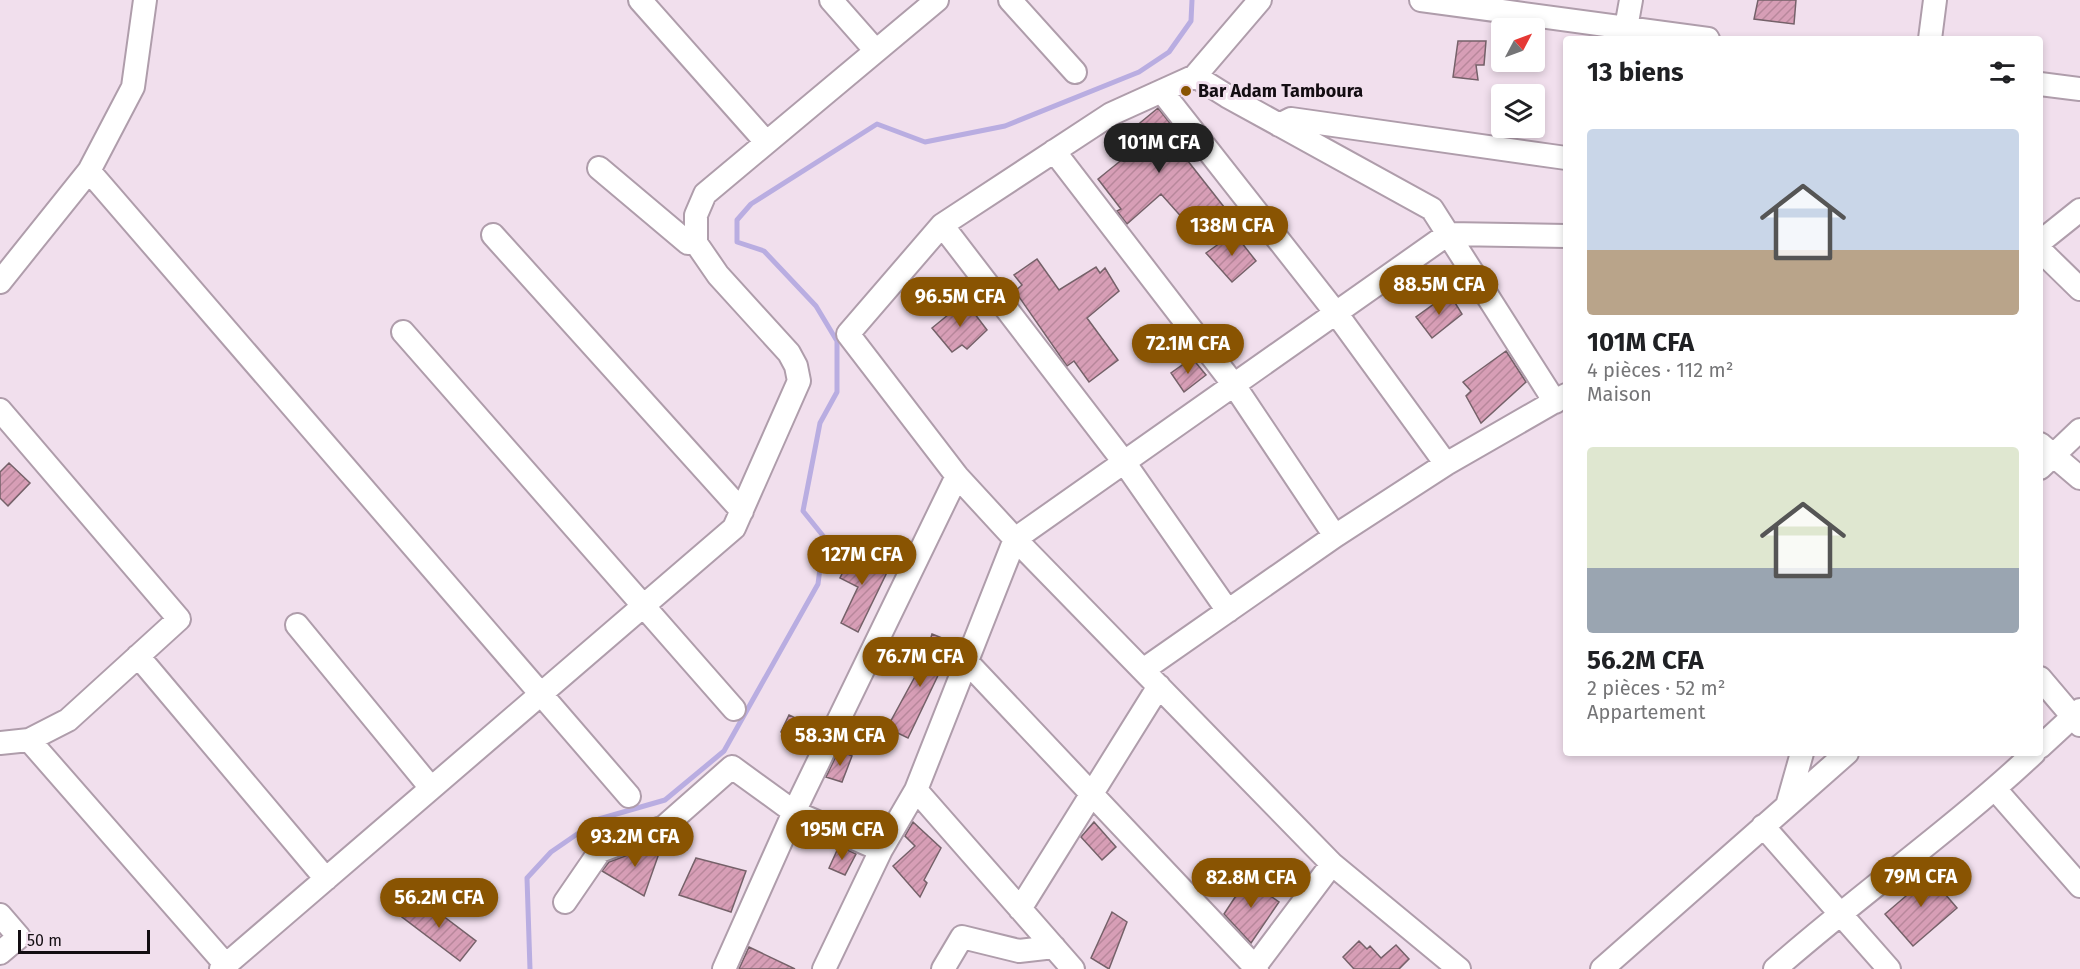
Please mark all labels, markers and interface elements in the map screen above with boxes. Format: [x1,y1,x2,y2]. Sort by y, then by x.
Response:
north arrow [1491,18,1545,72]
map controls [1491,18,1545,138]
icon: filters [1986,56,2019,89]
text: 13 biens [1587,57,1684,88]
place label: Bar Adam Tamboura [1198,80,1363,102]
marker: Bar Adam Tamboura [1179,84,1193,98]
button: layers [1491,84,1545,138]
pin: 101M CFA [1097,123,1221,174]
text: 101M CFA [1118,130,1200,154]
icon: home [1749,168,1857,276]
pin: 138M CFA [1170,206,1294,257]
text: 138M CFA [1190,213,1274,237]
pin: 88.5M CFA [1370,265,1508,316]
text: 88.5M CFA [1393,272,1485,296]
pin: 96.5M CFA [891,277,1029,328]
text: 96.5M CFA [915,284,1005,308]
pin: 72.1M CFA [1119,324,1257,375]
text: 101M CFA [1587,327,1694,358]
text: 72.1M CFA [1146,331,1230,355]
text: 4 pièces · 112 m² [1587,358,1733,382]
text: Maison [1587,382,1652,406]
icon: home [1749,486,1857,594]
pin: 127M CFA [800,535,924,586]
text: 127M CFA [821,542,903,566]
pin: 76.7M CFA [851,637,989,688]
text: 76.7M CFA [877,644,963,668]
text: 56.2M CFA [1587,645,1704,676]
text: 2 pièces · 52 m² [1587,676,1725,700]
text: Appartement [1587,700,1705,724]
pin: 58.3M CFA [771,716,909,767]
text: 58.3M CFA [795,723,885,747]
pin: 195M CFA [780,810,904,861]
pin: 93.2M CFA [566,817,704,868]
text: 195M CFA [800,817,884,841]
text: 93.2M CFA [591,824,679,848]
pin: 79M CFA [1866,857,1976,908]
pin: 82.8M CFA [1182,858,1320,909]
text: 79M CFA [1885,864,1957,888]
text: 82.8M CFA [1206,865,1296,889]
pin: 56.2M CFA [370,878,508,929]
text: 56.2M CFA [394,885,484,909]
scale bar [18,927,150,954]
text: 50 m [27,931,62,950]

